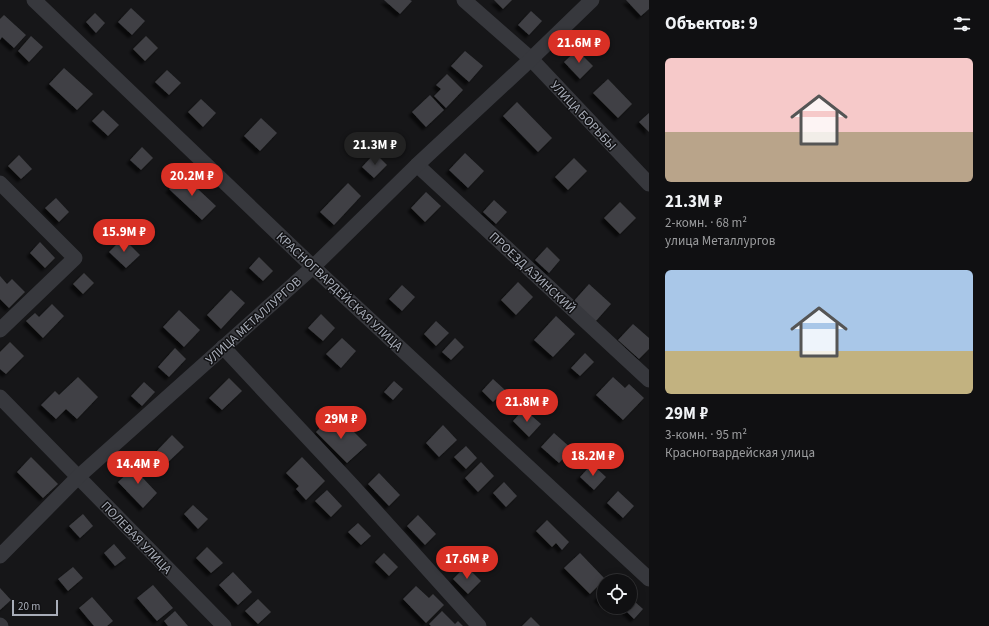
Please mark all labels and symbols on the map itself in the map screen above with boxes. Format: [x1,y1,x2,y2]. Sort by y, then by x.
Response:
pin: 21.6M ₽ [542,30,616,64]
street label: УЛИЦА БОРЬБЫ [546,77,620,155]
pin: 21.3M ₽ [338,132,412,166]
pin: 20.2M ₽ [155,163,229,197]
pin: 15.9M ₽ [87,219,161,253]
street label: КРАСНОГВАРДЕЙСКАЯ УЛИЦА [272,228,407,356]
street label: ПРОЕЗД АЗИНСКИЙ [485,228,579,318]
street label: УЛИЦА МЕТАЛЛУРГОВ [202,273,306,369]
pin: 21.8M ₽ [490,389,564,423]
pin: 29M ₽ [313,406,369,440]
pin: 18.2M ₽ [556,443,630,477]
pin: 14.4M ₽ [101,451,175,485]
street label: ПОЛЕВАЯ УЛИЦА [97,497,176,579]
pin: 17.6M ₽ [430,546,504,580]
scale bar [12,598,58,617]

